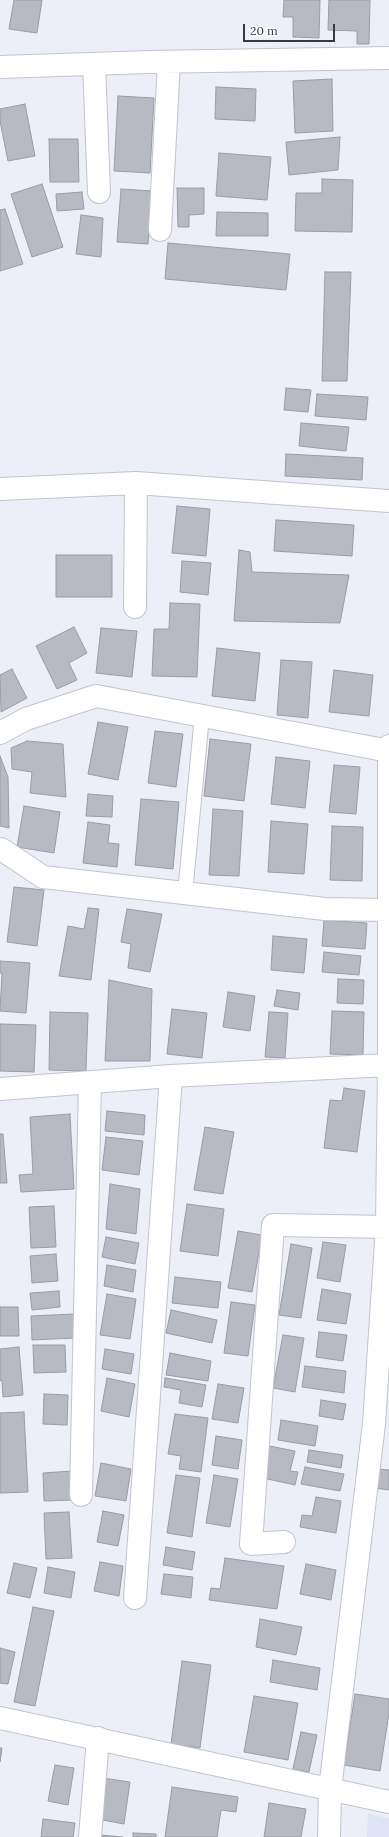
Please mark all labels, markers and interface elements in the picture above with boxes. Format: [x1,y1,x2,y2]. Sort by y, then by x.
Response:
scale bar [245,16,337,42]
text: 20 m [250,23,278,38]

